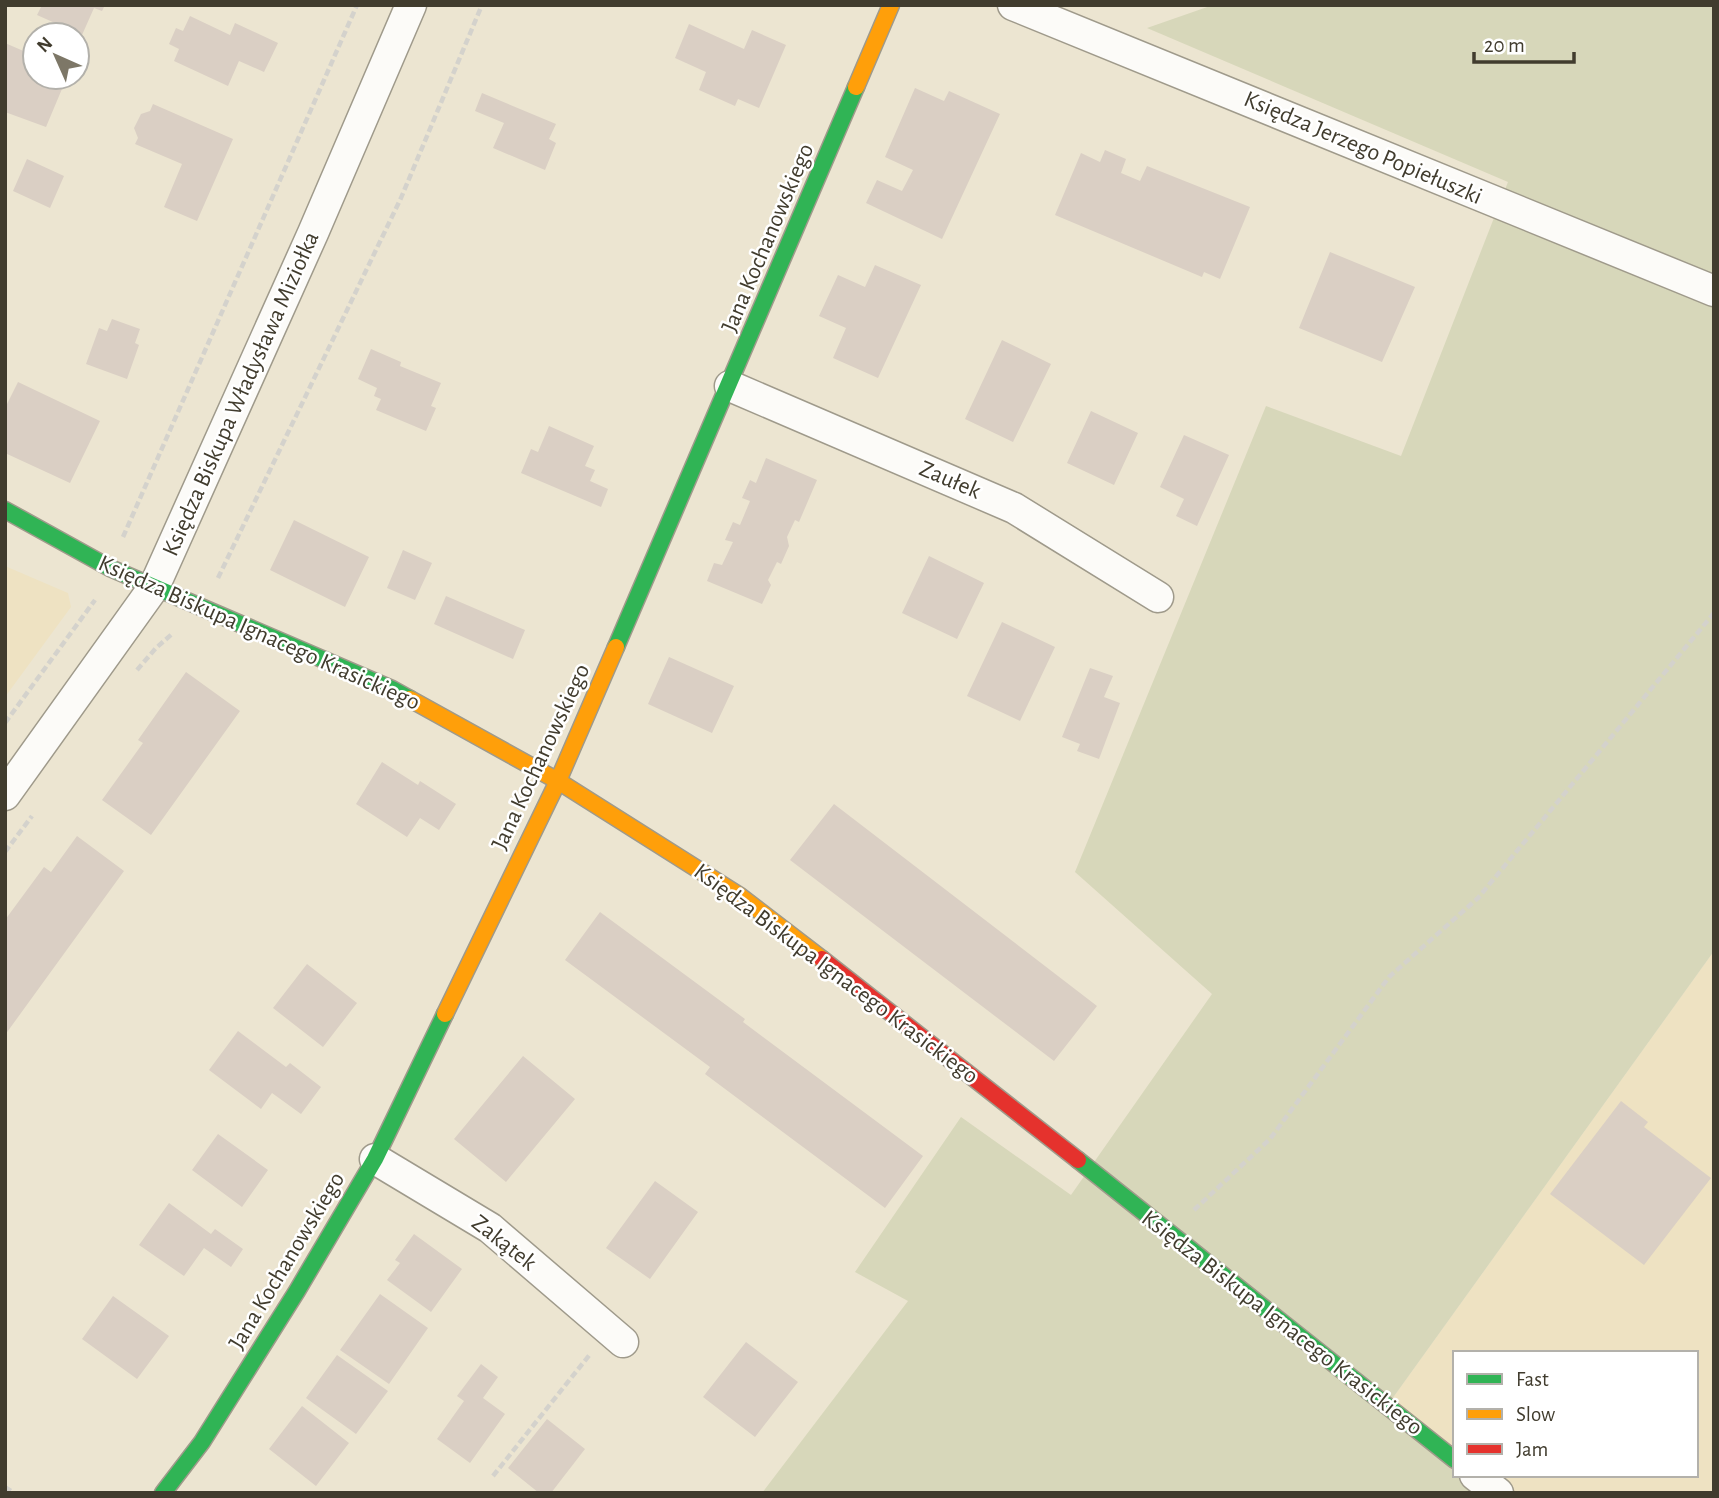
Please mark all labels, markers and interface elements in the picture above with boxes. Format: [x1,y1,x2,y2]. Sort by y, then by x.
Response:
north arrow [21,21,91,91]
scale bar [1474,21,1574,65]
text: N [34,34,56,56]
text: 20 m [1484,35,1525,56]
street label: Księdza Jerzego Popiełuszki [1240,87,1486,209]
street label: Jana Kochanowskiego [717,140,819,336]
street label: Księdza Biskupa Władysława Miziołka [158,228,324,560]
street label: Zaułek [916,456,984,504]
street label: Księdza Biskupa Ignacego Krasickiego [95,551,423,715]
street label: Jana Kochanowskiego [487,660,595,854]
street label: Księdza Biskupa Ignacego Krasickiego [689,859,983,1089]
street label: Jana Kochanowskiego [225,1168,349,1354]
street label: Księdza Biskupa Ignacego Krasickiego [1137,1206,1427,1440]
street label: Zakątek [467,1211,541,1275]
legend [1453,1351,1698,1477]
text: Fast [1516,1369,1549,1390]
text: Slow [1516,1404,1555,1425]
text: Jam [1516,1439,1548,1460]

